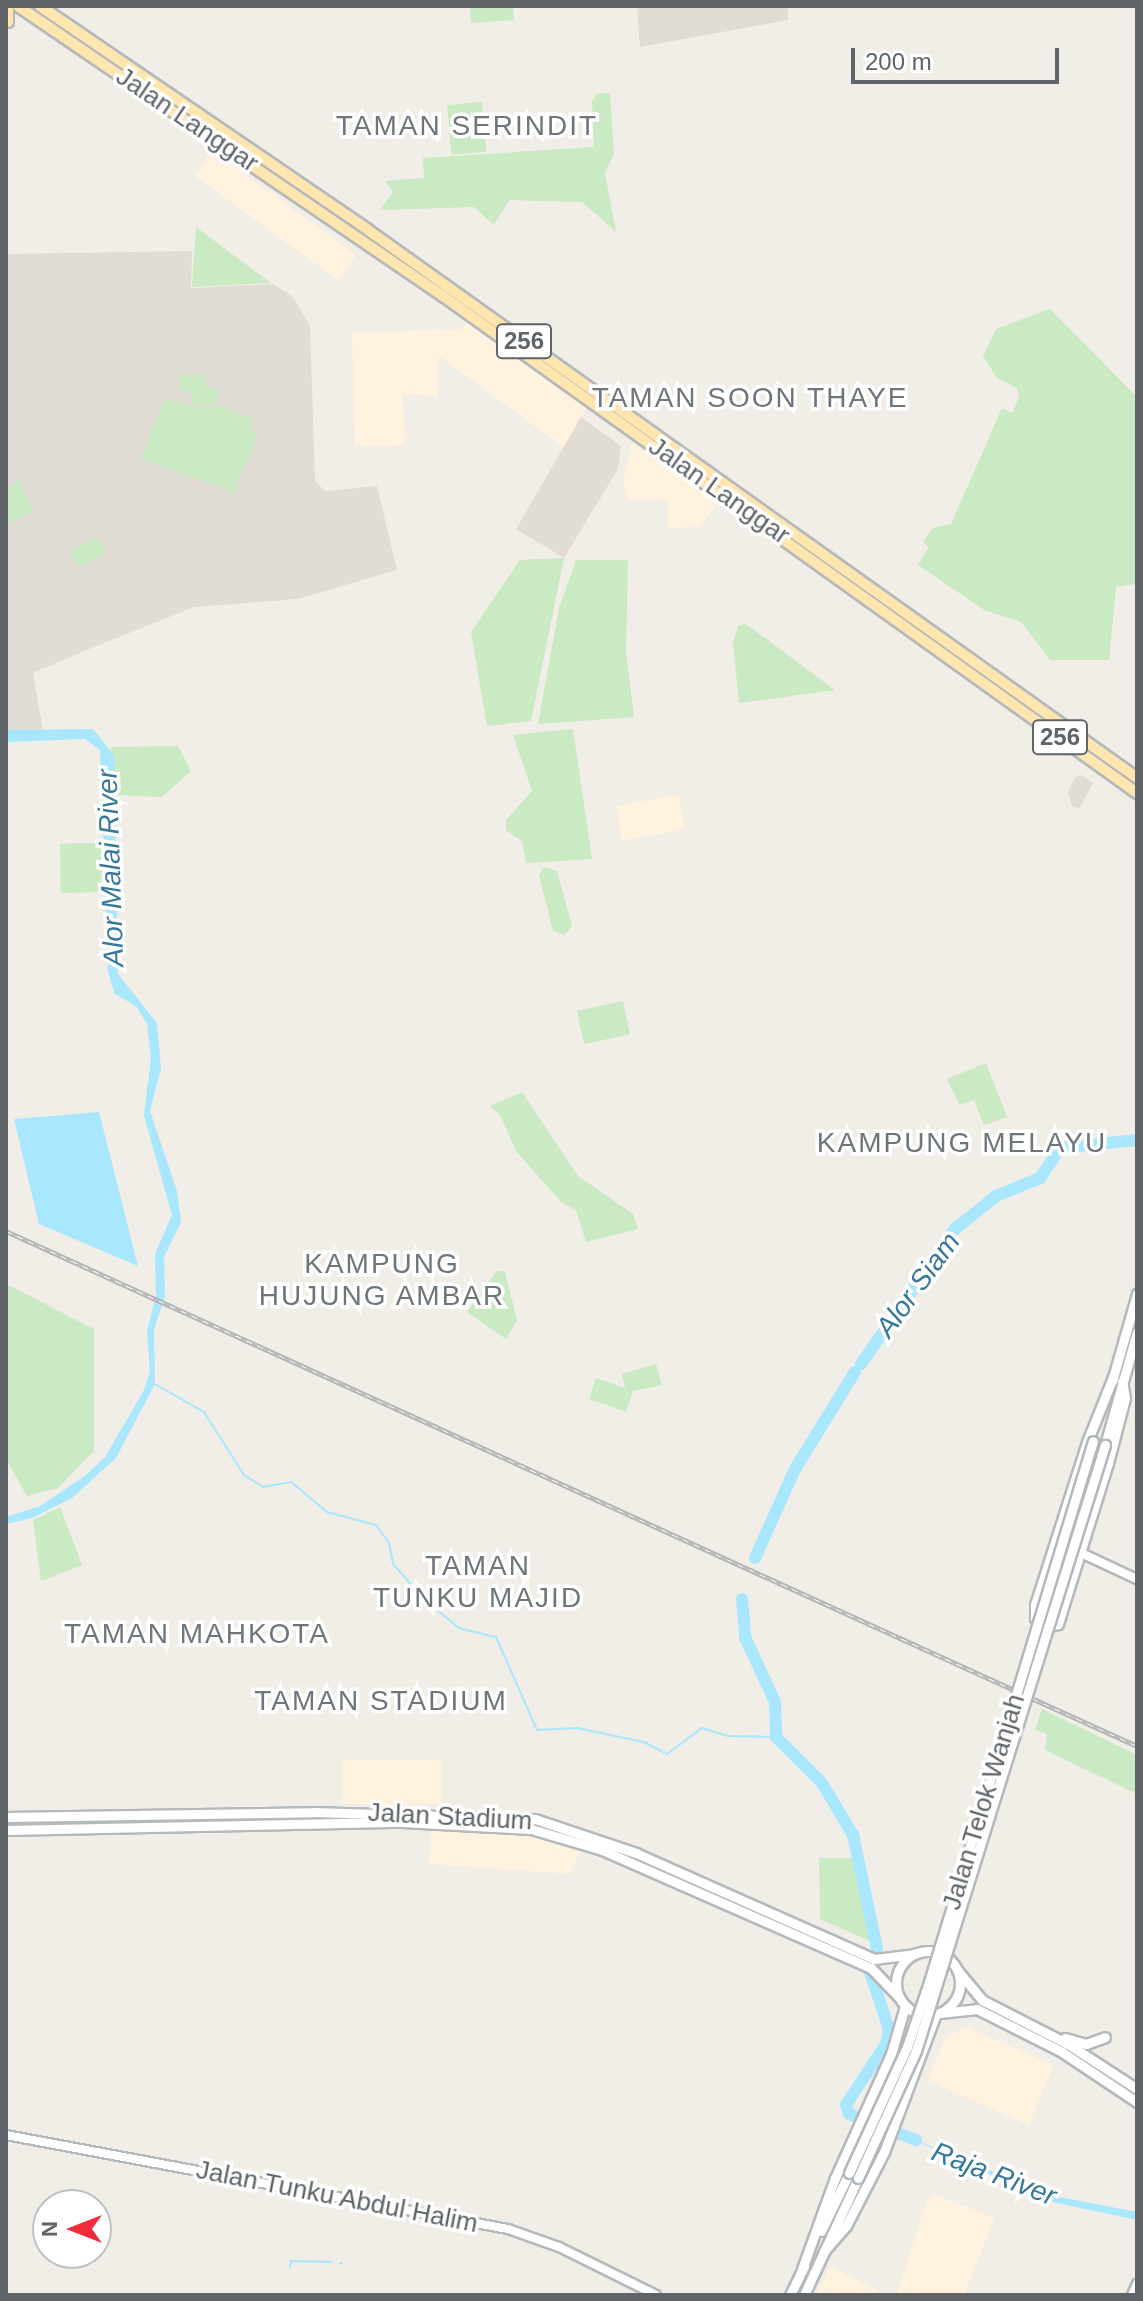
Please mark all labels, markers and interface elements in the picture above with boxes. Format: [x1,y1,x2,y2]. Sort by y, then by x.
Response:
scale bar [855,32,1063,82]
text: 200 m [865,48,932,75]
street label: Jalan Langgar [110,61,264,179]
district label: TAMAN SERINDIT [336,109,598,143]
road number: 256 [494,321,554,361]
district label: TAMAN SOON THAYE [591,381,909,415]
street label: Jalan Langgar [643,431,795,551]
road number: 256 [1030,717,1090,757]
water label: Alor Malai River [91,769,131,967]
district label: KAMPUNG MELAYU [817,1126,1107,1160]
water label: Alor Siam [869,1226,967,1344]
district label: KAMPUNG HUJUNG AMBAR [258,1247,506,1313]
district label: TAMAN TUNKU MAJID [373,1549,583,1615]
district label: TAMAN MAHKOTA [64,1617,330,1651]
district label: TAMAN STADIUM [254,1684,508,1718]
street label: Jalan Telok Wanjah [936,1690,1032,1914]
street label: Jalan Stadium [367,1797,533,1837]
water label: Raja River [927,2135,1061,2213]
street label: Jalan Tunku Abdul Halim [193,2154,481,2240]
north arrow [32,2189,112,2269]
text: N [37,2221,62,2237]

